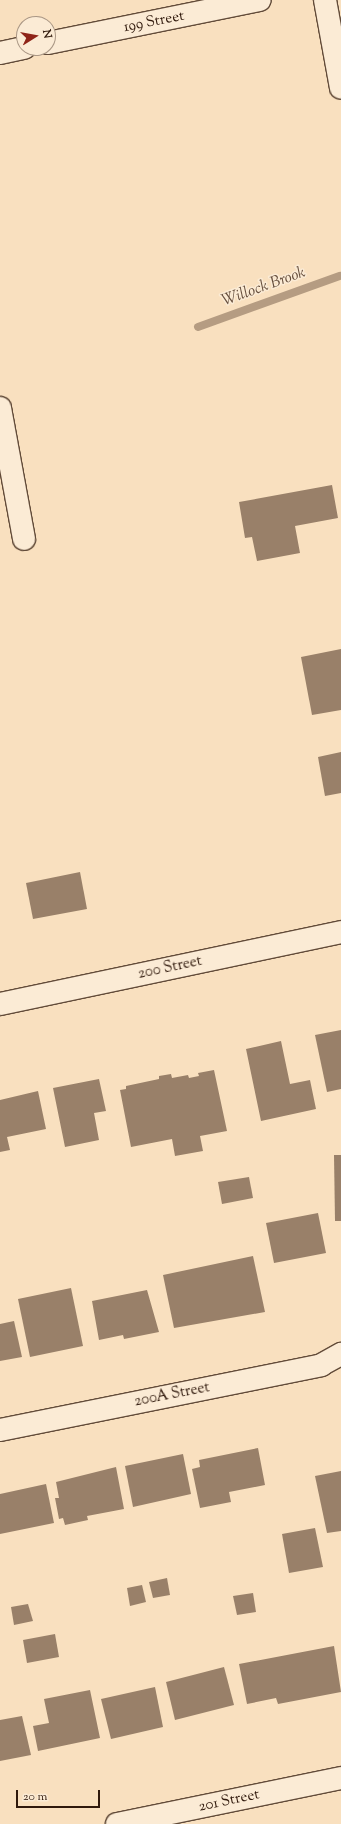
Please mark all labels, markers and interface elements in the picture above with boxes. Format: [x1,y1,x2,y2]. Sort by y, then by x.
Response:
street label: 199 Street [122,7,186,37]
north arrow [16,16,56,56]
text: N [38,28,55,40]
water label: Willock Brook [220,264,308,312]
street label: 200 Street [136,952,204,984]
street label: 200A Street [133,1379,211,1411]
scale bar [18,1782,102,1808]
street label: 201 Street [197,1786,261,1816]
text: 20 m [23,1788,47,1806]

